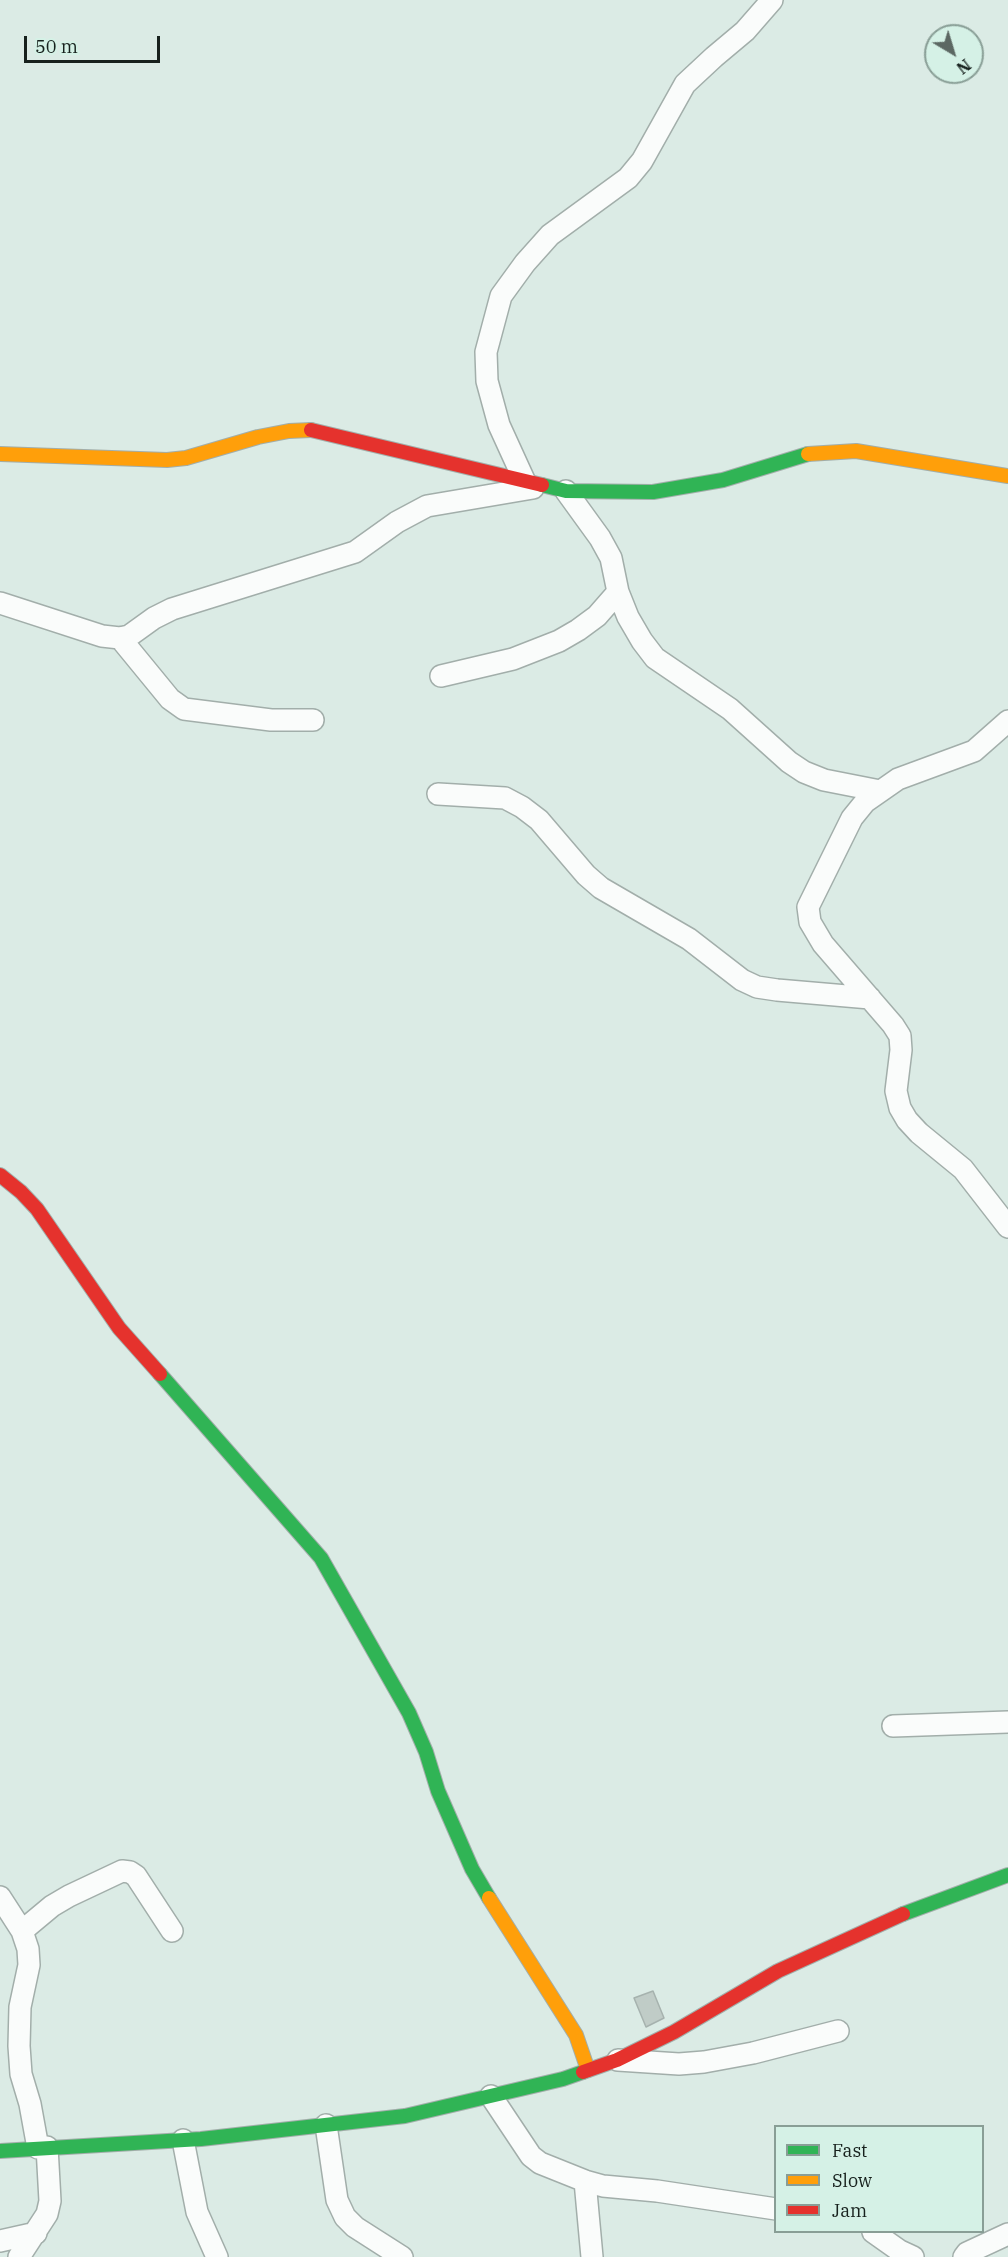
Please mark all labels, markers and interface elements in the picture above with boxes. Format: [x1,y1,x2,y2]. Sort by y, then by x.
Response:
scale bar [27,24,164,62]
north arrow [924,24,984,84]
text: 50 m [35,35,78,58]
text: N [953,55,975,78]
legend [774,2125,984,2233]
text: Fast [832,2139,867,2162]
text: Slow [832,2169,872,2192]
text: Jam [832,2199,867,2222]

